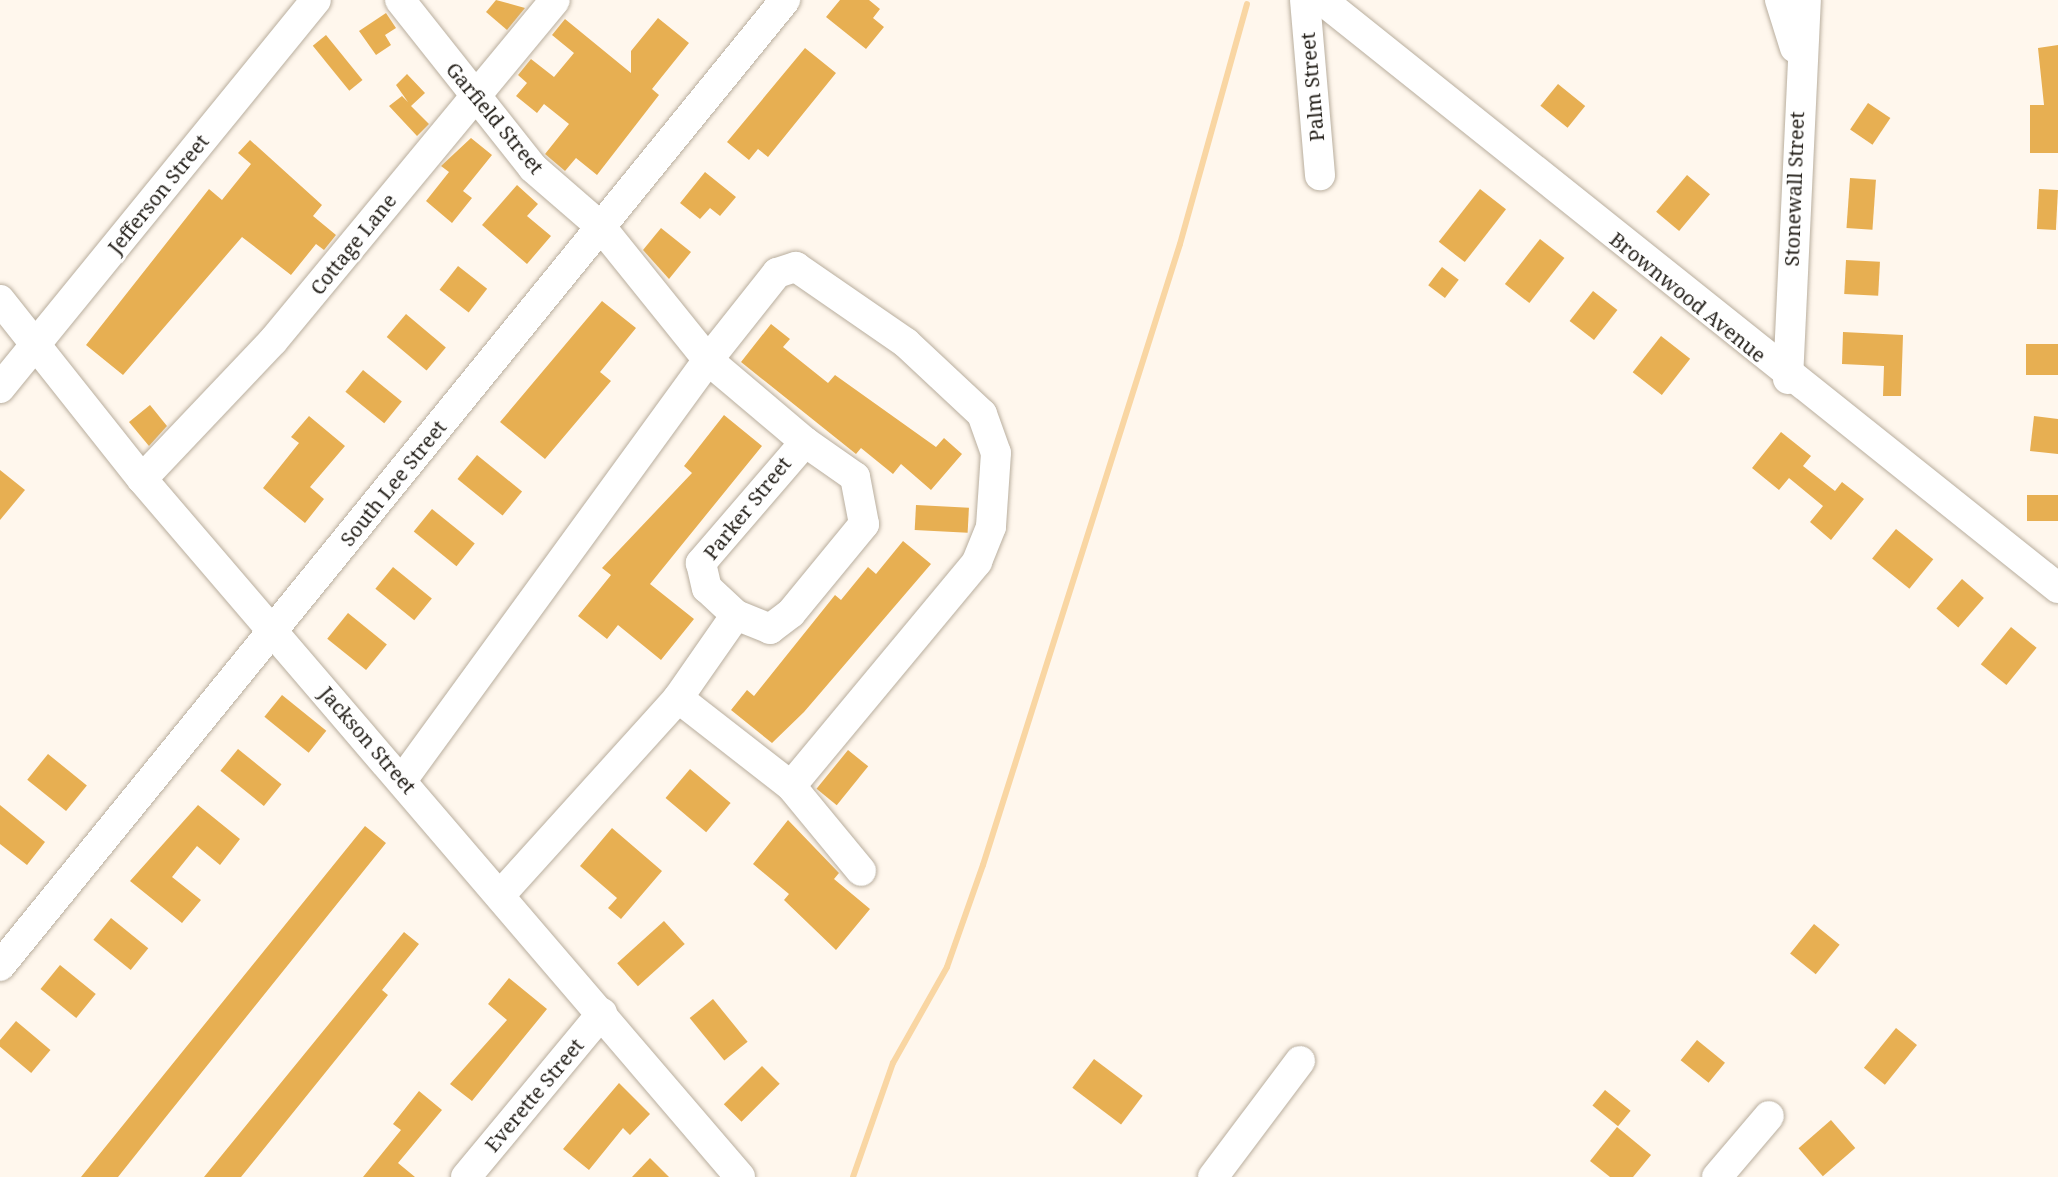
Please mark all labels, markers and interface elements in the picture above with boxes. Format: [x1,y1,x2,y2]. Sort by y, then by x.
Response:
street label: Palm Street [1295,31,1329,143]
street label: Garfield Street [441,57,549,179]
street label: Stonewall Street [1779,111,1809,267]
street label: Jefferson Street [103,129,213,259]
street label: Cottage Lane [305,189,401,299]
street label: Brownwood Avenue [1605,227,1771,367]
street label: South Lee Street [335,415,451,551]
street label: Parker Street [698,452,796,564]
street label: Jackson Street [315,681,421,799]
street label: Everette Street [480,1033,588,1157]

